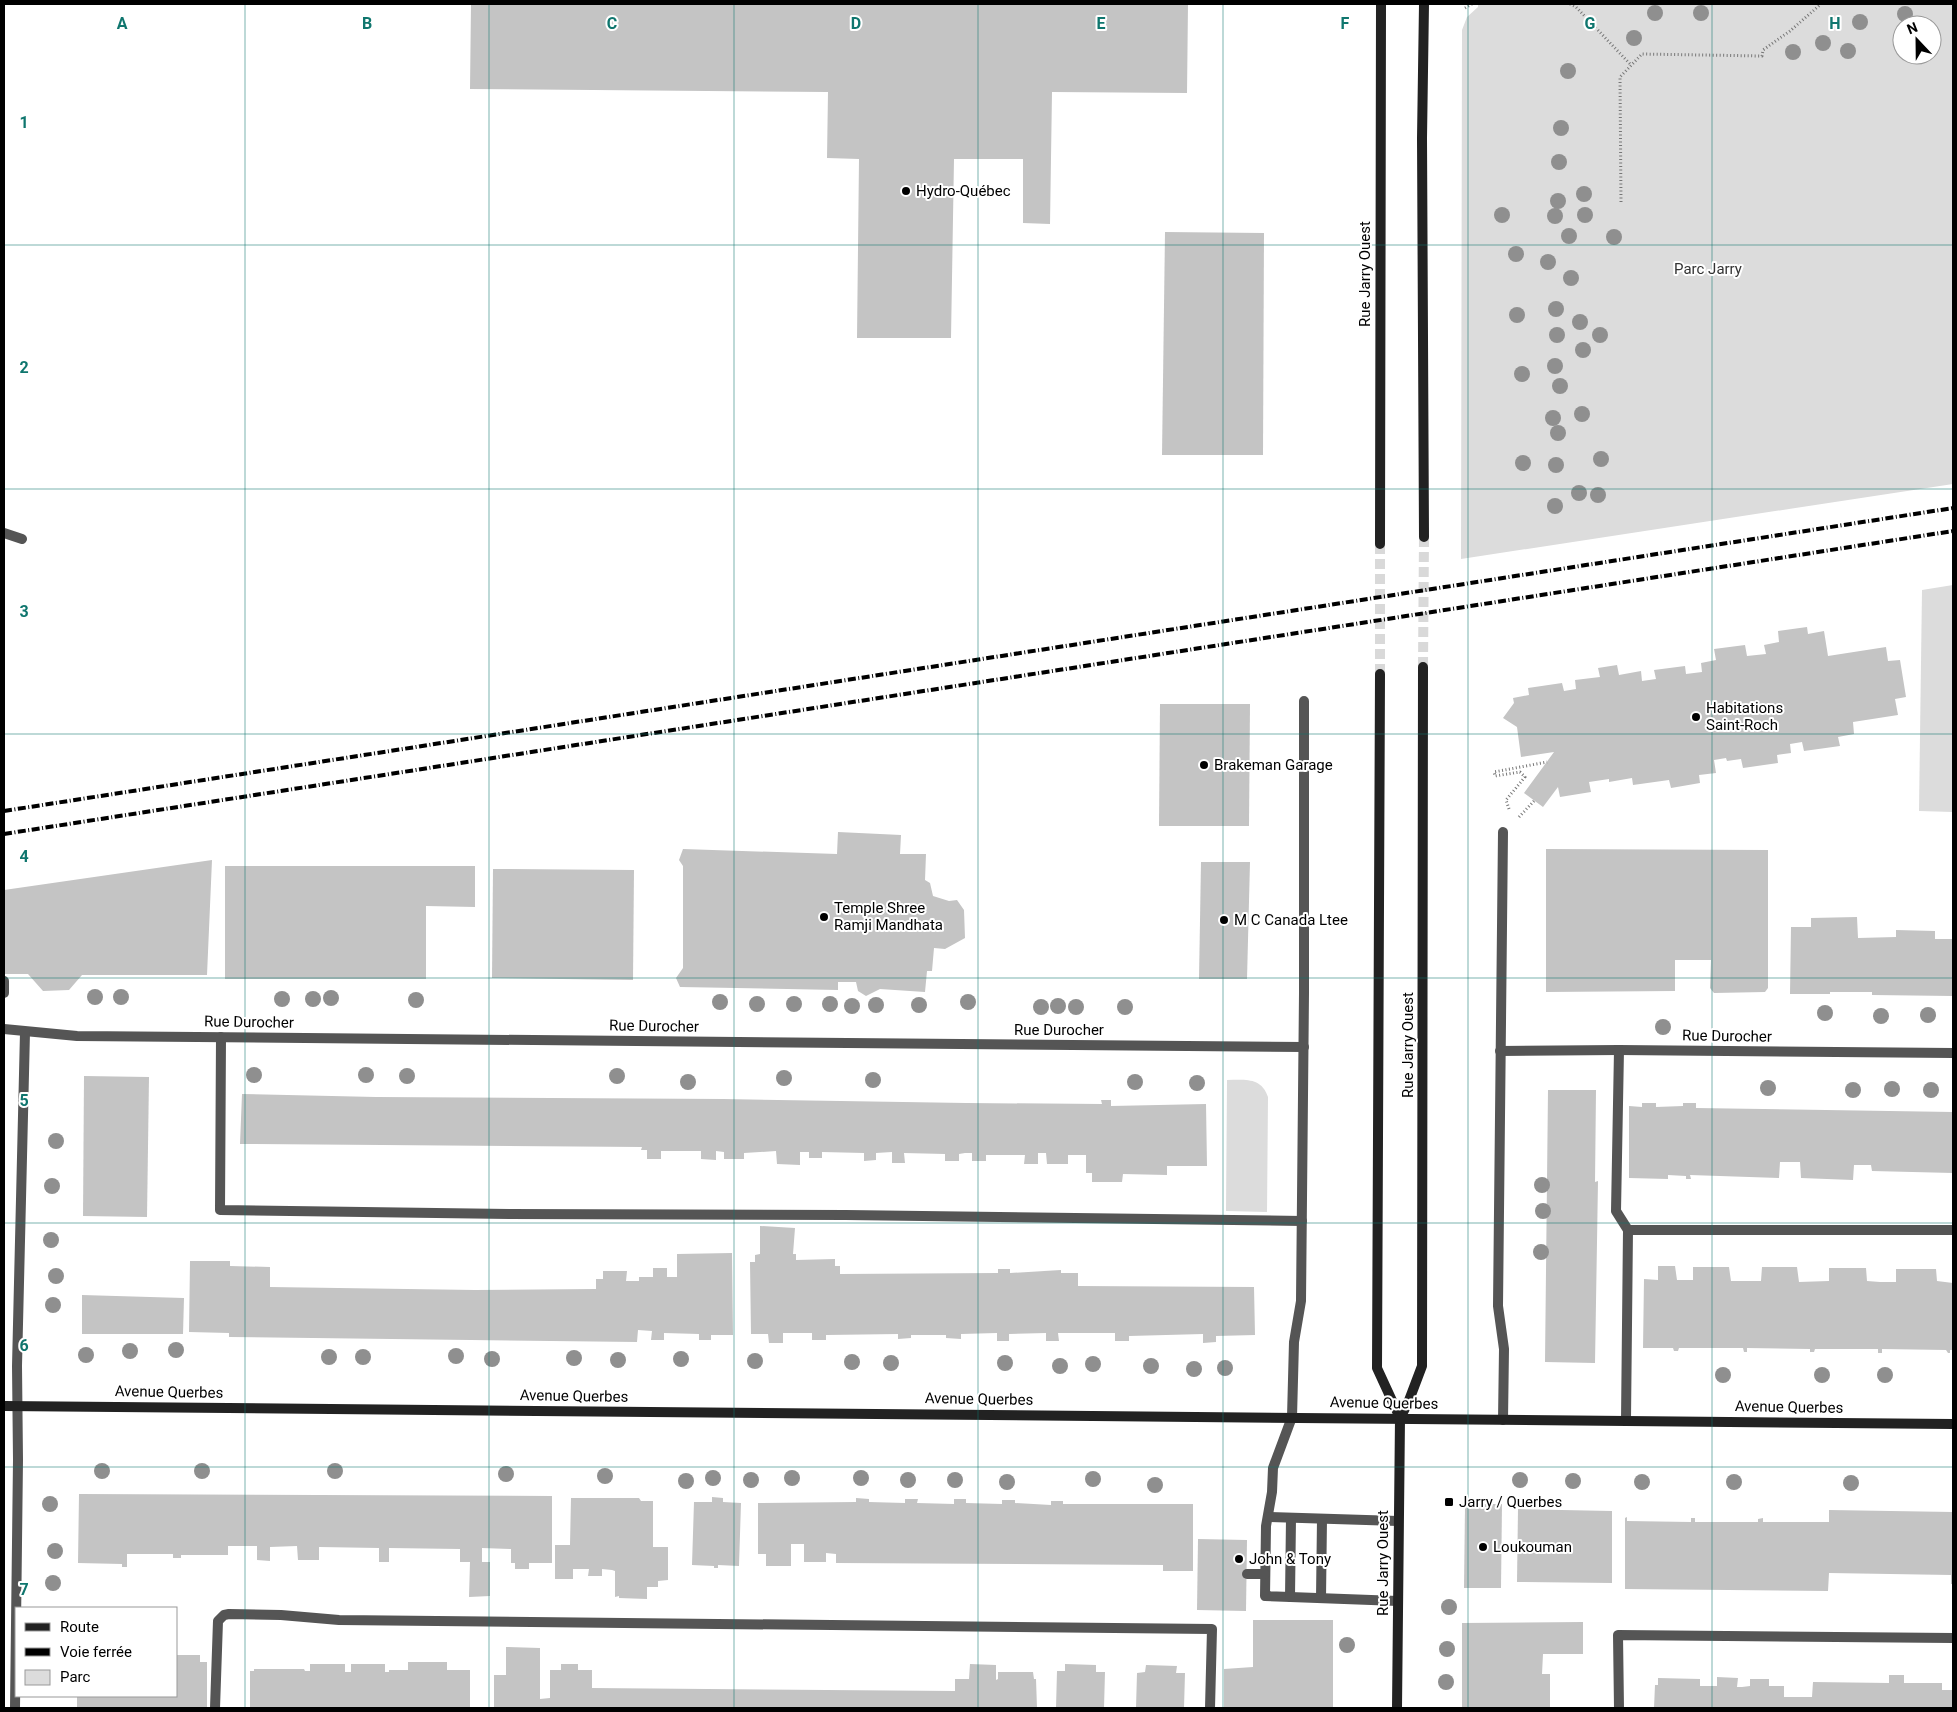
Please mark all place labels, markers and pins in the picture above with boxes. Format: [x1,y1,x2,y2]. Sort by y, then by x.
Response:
place label: Hydro-Québec [916,182,1011,200]
marker: Hydro-Québec [900,185,912,197]
place label: Habitations Saint-Roch [1706,699,1783,734]
marker: Habitations Saint-Roch [1690,711,1702,723]
place label: Brakeman Garage [1214,756,1333,774]
marker: Brakeman Garage [1198,759,1210,771]
place label: Temple Shree Ramji Mandhata [834,899,943,934]
marker: Temple Shree Ramji Mandhata [818,911,830,923]
place label: M C Canada Ltee [1234,911,1348,929]
marker: M C Canada Ltee [1218,914,1230,926]
place label: Jarry / Querbes [1459,1493,1562,1511]
marker: Jarry / Querbes [1443,1496,1455,1508]
place label: Loukouman [1493,1538,1572,1556]
marker: Loukouman [1477,1541,1489,1553]
place label: John & Tony [1249,1550,1331,1568]
marker: John & Tony [1233,1553,1245,1565]

